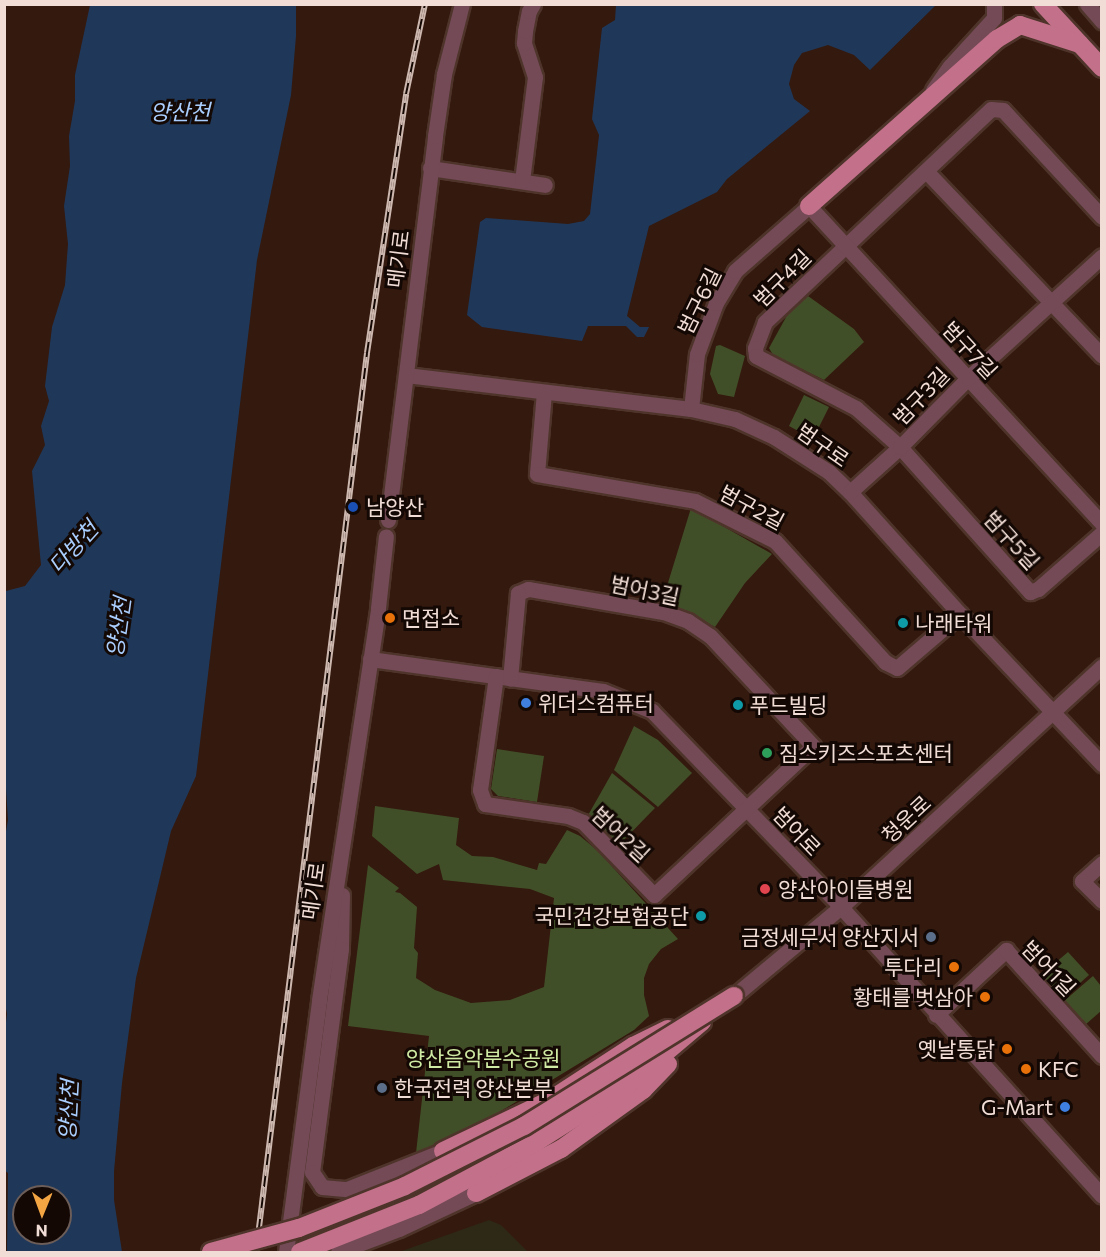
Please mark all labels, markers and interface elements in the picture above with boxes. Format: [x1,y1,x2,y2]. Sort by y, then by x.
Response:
water label: 양산천 [150,99,210,125]
street label: 메기로 [382,229,414,289]
street label: 범구4길 [748,244,816,312]
street label: 범구6길 [672,264,726,338]
street label: 범구7길 [937,316,1003,384]
street label: 범구3길 [888,362,954,430]
street label: 범구로 [792,418,854,472]
street label: 범구2길 [715,480,789,534]
place label: 남양산 [366,494,424,520]
marker: 남양산 [344,498,362,516]
street label: 범구5길 [979,506,1045,574]
water label: 다방천 [43,516,103,578]
street label: 범어3길 [608,570,682,610]
water label: 양산천 [101,595,135,659]
place label: 면접소 [402,605,460,631]
place label: 나래타워 [915,610,992,636]
marker: 면접소 [383,611,397,625]
marker: 나래타워 [896,616,910,630]
place label: 위더스컴퓨터 [538,690,654,716]
place label: 푸드빌딩 [750,692,827,718]
marker: 위더스컴퓨터 [519,696,533,710]
marker: 푸드빌딩 [731,698,745,712]
place label: 짐스키즈스포츠센터 [779,740,953,766]
marker: 짐스키즈스포츠센터 [760,746,774,760]
street label: 청운로 [876,790,936,848]
street label: 범어2길 [587,801,655,867]
street label: 범어로 [768,801,826,861]
street label: 메기로 [296,861,330,921]
place label: 양산아이들병원 [778,876,913,902]
marker: 양산아이들병원 [756,880,774,898]
place label: 국민건강보험공단 [534,903,689,929]
marker: 국민건강보험공단 [694,909,708,923]
place label: 금정세무서 양산지서 [741,924,919,950]
marker: 금정세무서 양산지서 [924,930,938,944]
street label: 범어1길 [1017,935,1081,1001]
place label: 투다리 [884,954,942,980]
marker: 투다리 [947,960,961,974]
place label: 황태를 벗삼아 [853,984,973,1010]
marker: 황태를 벗삼아 [978,990,992,1004]
place label: 옛날통닭 [918,1036,995,1062]
marker: 옛날통닭 [1000,1042,1014,1056]
park label: 양산음악분수공원 [406,1045,560,1071]
place label: KFC [1038,1056,1079,1082]
marker: KFC [1019,1062,1033,1076]
place label: 한국전력 양산본부 [394,1075,553,1101]
water label: 양산천 [53,1079,83,1141]
marker: 한국전력 양산본부 [375,1081,389,1095]
place label: G-Mart [981,1094,1053,1120]
marker: G-Mart [1058,1100,1072,1114]
north arrow [12,1185,72,1245]
text: N [36,1222,48,1241]

